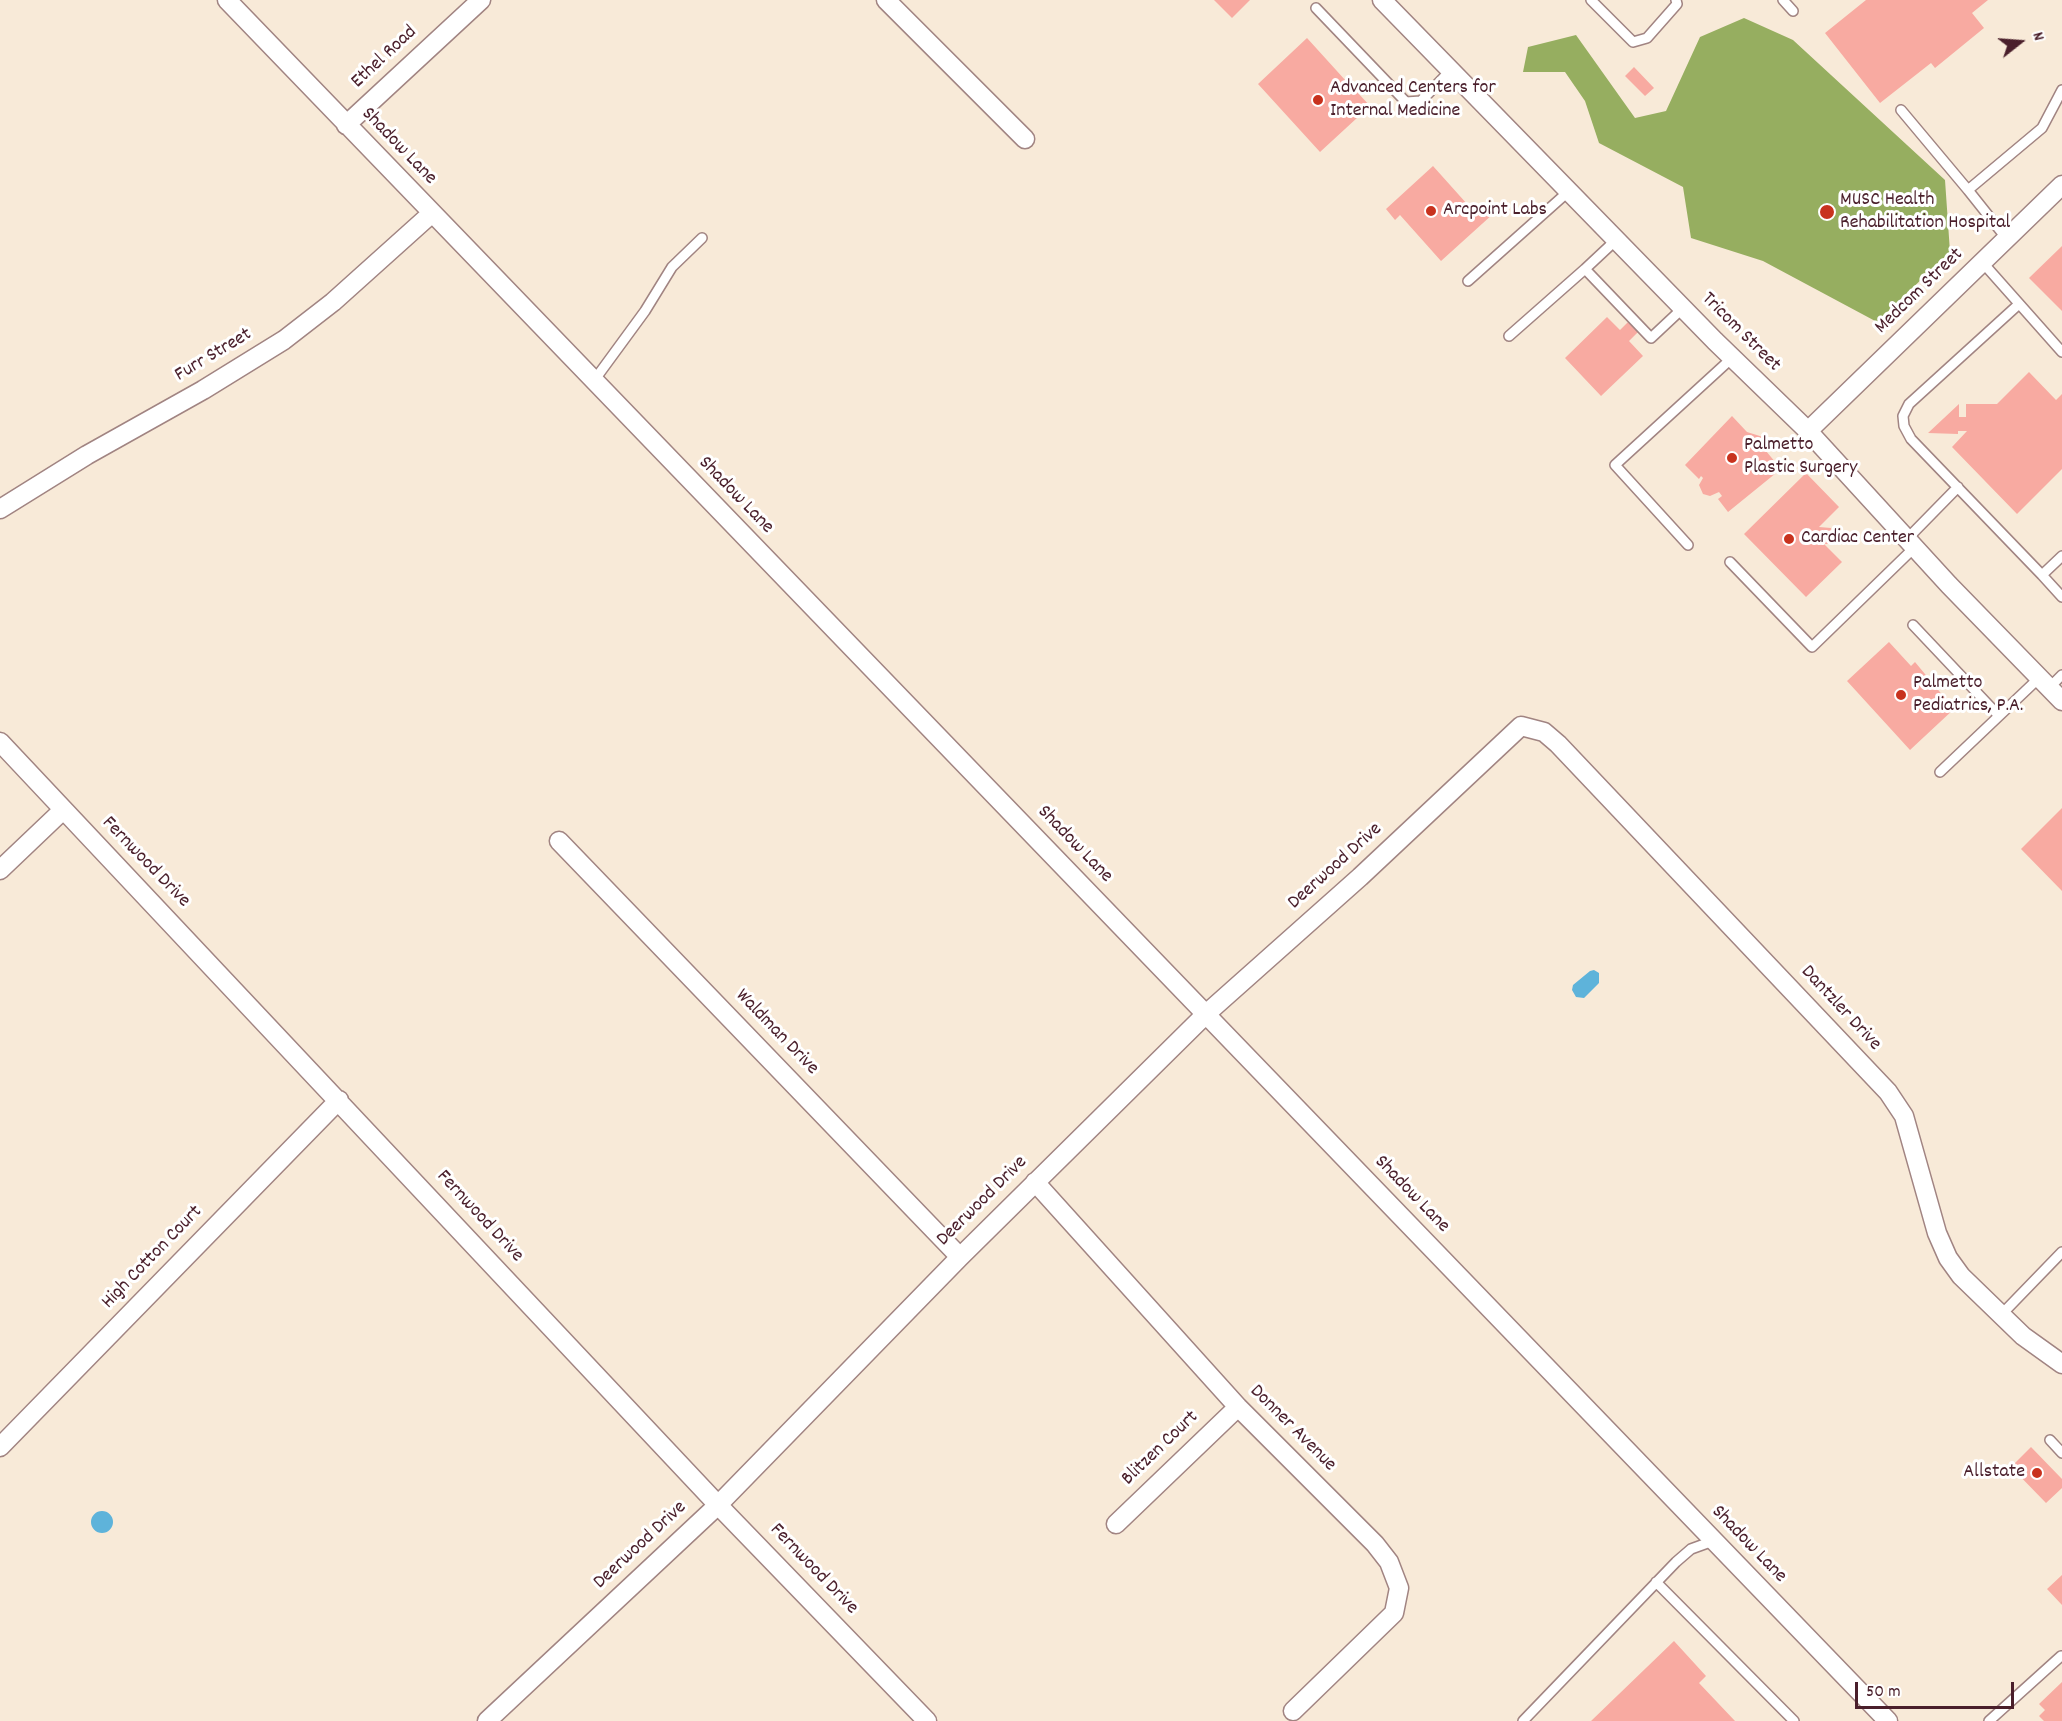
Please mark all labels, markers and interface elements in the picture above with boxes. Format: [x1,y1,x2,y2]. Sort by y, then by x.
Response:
north arrow [1990,12,2050,72]
street label: Ethel Road [347,22,423,94]
text: N [2026,29,2050,44]
place label: Advanced Centers for Internal Medicine [1330,77,1496,124]
marker: Advanced Centers for Internal Medicine [1311,93,1325,107]
street label: Shadow Lane [355,103,441,191]
place label: MUSC Health Rehabilitation Hospital [1840,189,2010,236]
place label: Arcpoint Labs [1443,199,1547,223]
marker: MUSC Health Rehabilitation Hospital [1818,203,1836,221]
marker: Arcpoint Labs [1424,204,1438,218]
street label: Medcom Street [1871,244,1969,340]
street label: Tricom Street [1695,288,1785,378]
street label: Furr Street [171,324,257,388]
place label: Palmetto Plastic Surgery [1744,434,1857,481]
marker: Palmetto Plastic Surgery [1725,451,1739,465]
street label: Shadow Lane [692,452,778,540]
place label: Cardiac Center [1801,527,1914,551]
marker: Cardiac Center [1782,532,1796,546]
place label: Palmetto Pediatrics, P.A. [1913,672,2023,719]
marker: Palmetto Pediatrics, P.A. [1894,688,1908,702]
street label: Shadow Lane [1031,801,1117,889]
street label: Fernwood Drive [96,812,194,914]
street label: Deerwood Drive [1284,818,1388,916]
street label: Dantzler Drive [1794,961,1886,1057]
street label: Waldman Drive [729,985,823,1081]
street label: Shadow Lane [1368,1151,1454,1239]
street label: Deerwood Drive [933,1152,1033,1252]
street label: Fernwood Drive [430,1166,528,1268]
street label: High Cotton Court [98,1201,208,1315]
street label: Donner Avenue [1243,1380,1341,1478]
street label: Blitzen Court [1118,1406,1204,1492]
place label: Allstate [1963,1461,2025,1485]
marker: Allstate [2030,1466,2044,1480]
street label: Deerwood Drive [589,1497,693,1595]
street label: Shadow Lane [1705,1501,1791,1589]
street label: Fernwood Drive [764,1519,862,1621]
scale bar [1858,1670,2017,1708]
text: 50 m [1866,1680,1901,1705]

